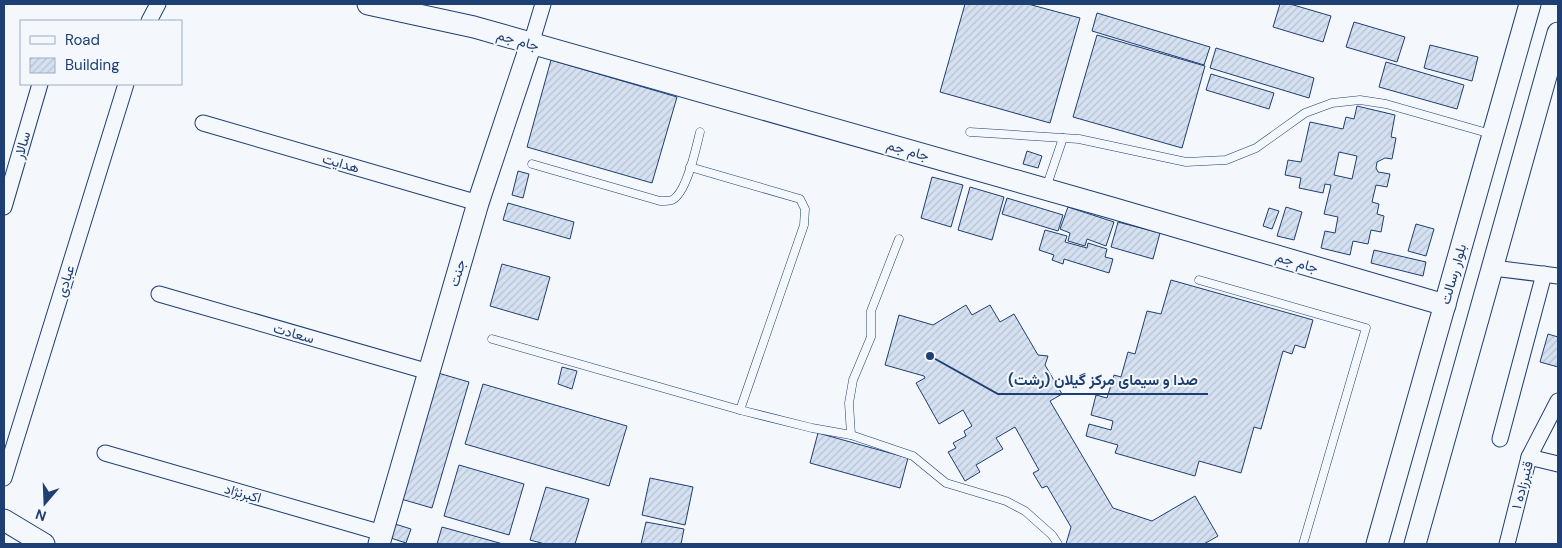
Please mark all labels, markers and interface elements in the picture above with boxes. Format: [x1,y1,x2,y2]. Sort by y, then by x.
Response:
legend [20,20,182,85]
street label: جام جم [495,25,541,55]
text: Road [65,30,100,50]
text: Building [65,55,120,75]
street label: سالار [9,129,34,162]
street label: جام جم [885,135,931,165]
street label: هدایت [320,149,362,177]
street label: بلوار رسالت [1436,242,1470,306]
street label: جام جم [1274,247,1320,277]
street label: جنت [445,257,469,289]
street label: عبادی [52,263,78,299]
street label: سعادت [271,319,317,347]
callout: صدا و سیمای مرکز گیلان (رشت) [998,364,1208,394]
text: صدا و سیمای مرکز گیلان (رشت) [1008,370,1198,390]
street label: قنبرزاده ۱ [1507,459,1537,511]
north arrow [20,478,70,528]
street label: اکبرنژاد [222,479,264,507]
text: N [33,505,49,525]

